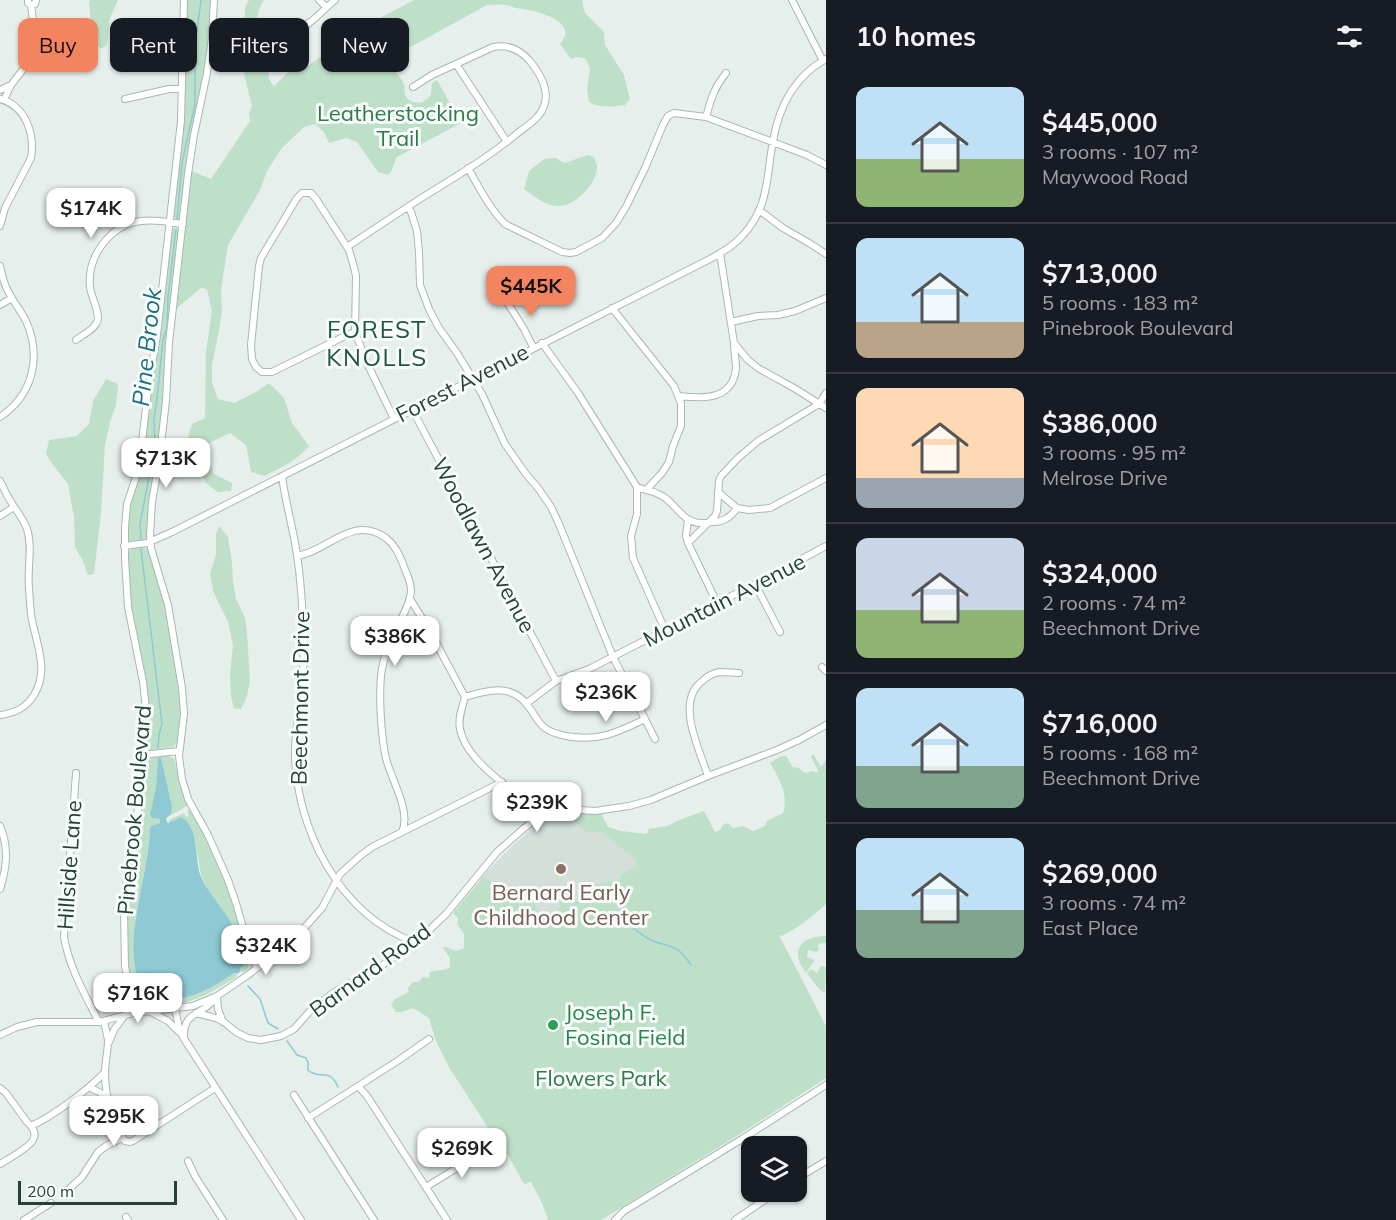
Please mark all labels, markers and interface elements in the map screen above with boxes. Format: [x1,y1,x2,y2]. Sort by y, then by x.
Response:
chip: Buy [18,18,98,72]
chip: Rent [110,18,197,72]
chip: Filters [209,18,309,72]
chip: New [321,18,409,72]
text: 10 homes [856,20,976,53]
icon: filters [1333,20,1366,53]
park label: Leatherstocking Trail [317,99,479,152]
text: $445,000 [1042,106,1158,139]
icon: home [904,111,976,183]
text: 3 rooms · 107 m² [1042,139,1198,164]
text: Maywood Road [1042,164,1188,189]
pin: $174K [49,188,133,239]
text: $174K [60,195,122,220]
text: $713,000 [1042,257,1158,290]
icon: home [904,262,976,334]
pin: $445K [489,266,573,317]
text: $445K [500,273,562,298]
water label: Pine Brook [125,285,167,408]
text: 5 rooms · 183 m² [1042,290,1198,315]
district label: FOREST KNOLLS [326,314,428,372]
text: Pinebrook Boulevard [1042,315,1234,340]
street label: Forest Avenue [391,338,533,428]
text: $386,000 [1042,407,1158,440]
icon: home [904,412,976,484]
pin: $713K [124,438,208,489]
text: 3 rooms · 95 m² [1042,440,1186,465]
text: $713K [135,445,197,470]
street label: Woodlawn Avenue [426,453,542,637]
text: Melrose Drive [1042,465,1168,490]
street label: Mountain Avenue [638,547,810,653]
text: $324,000 [1042,557,1158,590]
icon: home [904,562,976,634]
text: 2 rooms · 74 m² [1042,590,1186,615]
street label: Beechmont Drive [284,611,316,785]
text: Beechmont Drive [1042,615,1200,640]
pin: $386K [353,616,437,667]
text: $386K [364,623,426,648]
pin: $236K [564,672,648,723]
text: $236K [575,679,637,704]
street label: Pinebrook Boulevard [111,704,157,916]
text: $716,000 [1042,707,1158,740]
icon: home [904,712,976,784]
text: 5 rooms · 168 m² [1042,740,1198,765]
text: Beechmont Drive [1042,765,1200,790]
pin: $239K [495,782,579,833]
text: $239K [506,789,568,814]
street label: Hillside Lane [51,799,87,931]
text: $269,000 [1042,857,1158,890]
marker: Bernard Early Childhood Center [554,862,568,876]
icon: home [904,862,976,934]
place label: Bernard Early Childhood Center [473,878,649,931]
text: 3 rooms · 74 m² [1042,890,1186,915]
text: East Place [1042,915,1138,940]
street label: Barnard Road [304,917,436,1023]
pin: $324K [224,925,308,976]
text: $324K [235,932,297,957]
pin: $716K [96,973,180,1024]
text: $716K [107,980,169,1005]
place label: Joseph F. Fosina Field [565,998,686,1051]
marker: Joseph F. Fosina Field [546,1018,560,1032]
park label: Flowers Park [535,1064,668,1092]
pin: $295K [72,1096,156,1147]
text: $295K [83,1103,145,1128]
pin: $269K [420,1128,504,1179]
text: $269K [431,1135,493,1160]
map controls [741,1136,807,1202]
button: layers [741,1136,807,1202]
scale bar [18,1178,177,1206]
text: 200 m [27,1181,74,1201]

